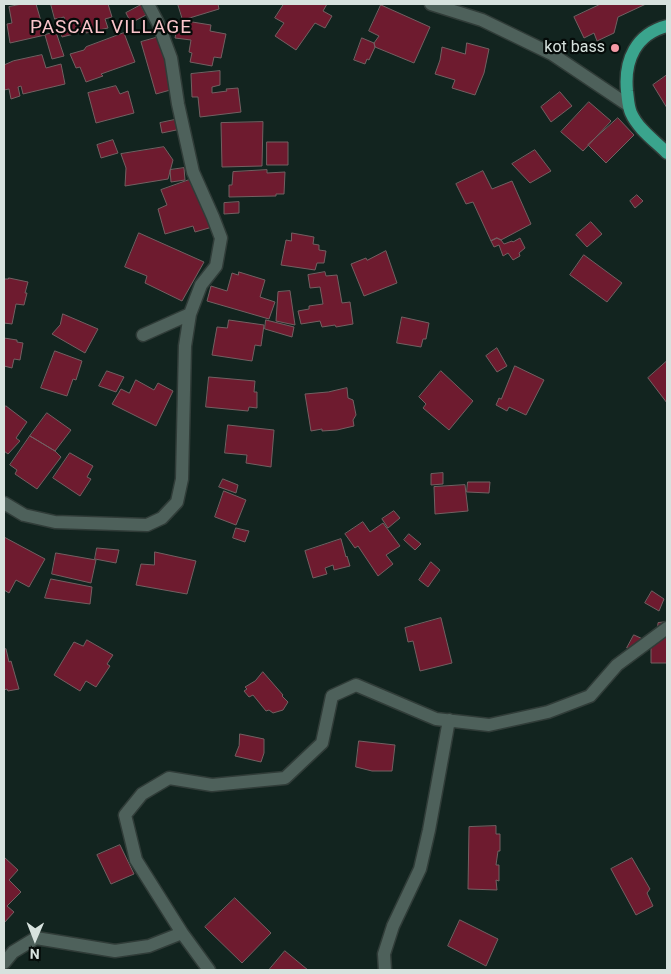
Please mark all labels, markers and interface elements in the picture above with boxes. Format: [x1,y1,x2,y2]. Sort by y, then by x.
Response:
district label: PASCAL VILLAGE [28,17,194,39]
place label: kot bass [544,38,605,58]
marker: kot bass [609,42,621,54]
north arrow [10,914,60,964]
text: N [30,946,40,962]

